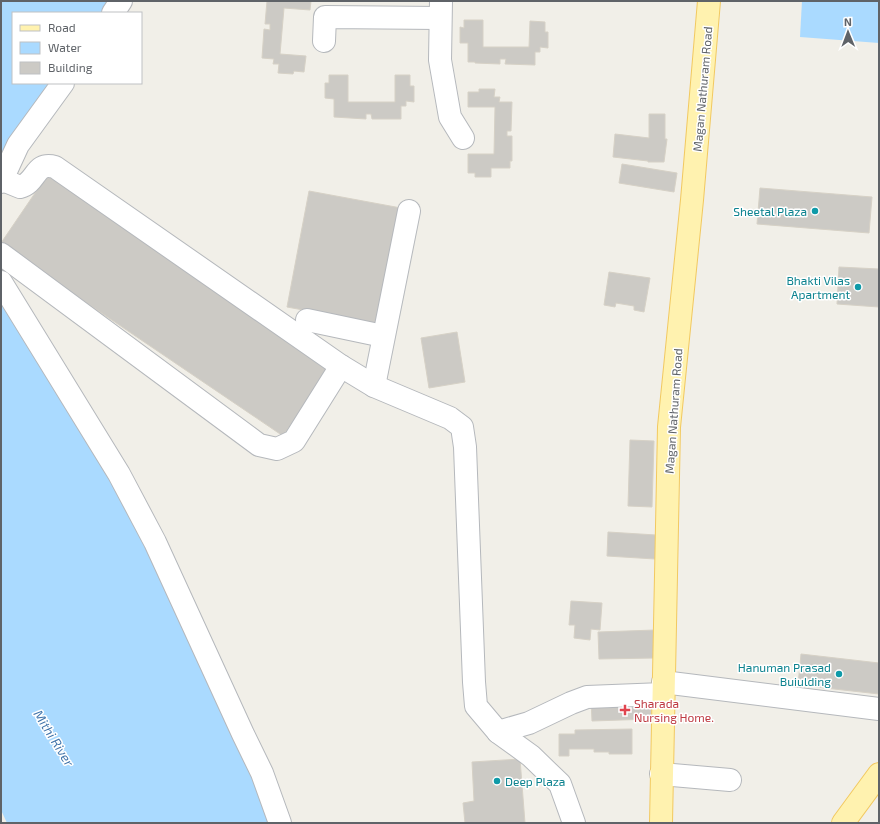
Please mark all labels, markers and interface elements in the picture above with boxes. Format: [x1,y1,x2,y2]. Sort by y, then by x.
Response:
legend [12,12,142,84]
north arrow [828,12,868,52]
text: N [844,15,852,28]
text: Road [48,20,76,34]
street label: Magan Nathuram Road [690,26,714,152]
text: Water [48,40,82,54]
text: Building [48,60,93,74]
place label: Sheetal Plaza [733,204,807,218]
marker: Sheetal Plaza [810,206,820,216]
place label: Bhakti Vilas Apartment [786,273,850,301]
marker: Bhakti Vilas Apartment [853,282,863,292]
street label: Magan Nathuram Road [662,348,684,474]
place label: Hanuman Prasad Buiulding [738,660,831,688]
marker: Hanuman Prasad Buiulding [834,669,844,679]
place label: Sharada Nursing Home. [634,696,714,724]
marker: Sharada Nursing Home. [619,704,631,716]
water label: Mithi River [30,707,78,770]
place label: Deep Plaza [505,774,565,788]
marker: Deep Plaza [492,776,502,786]

